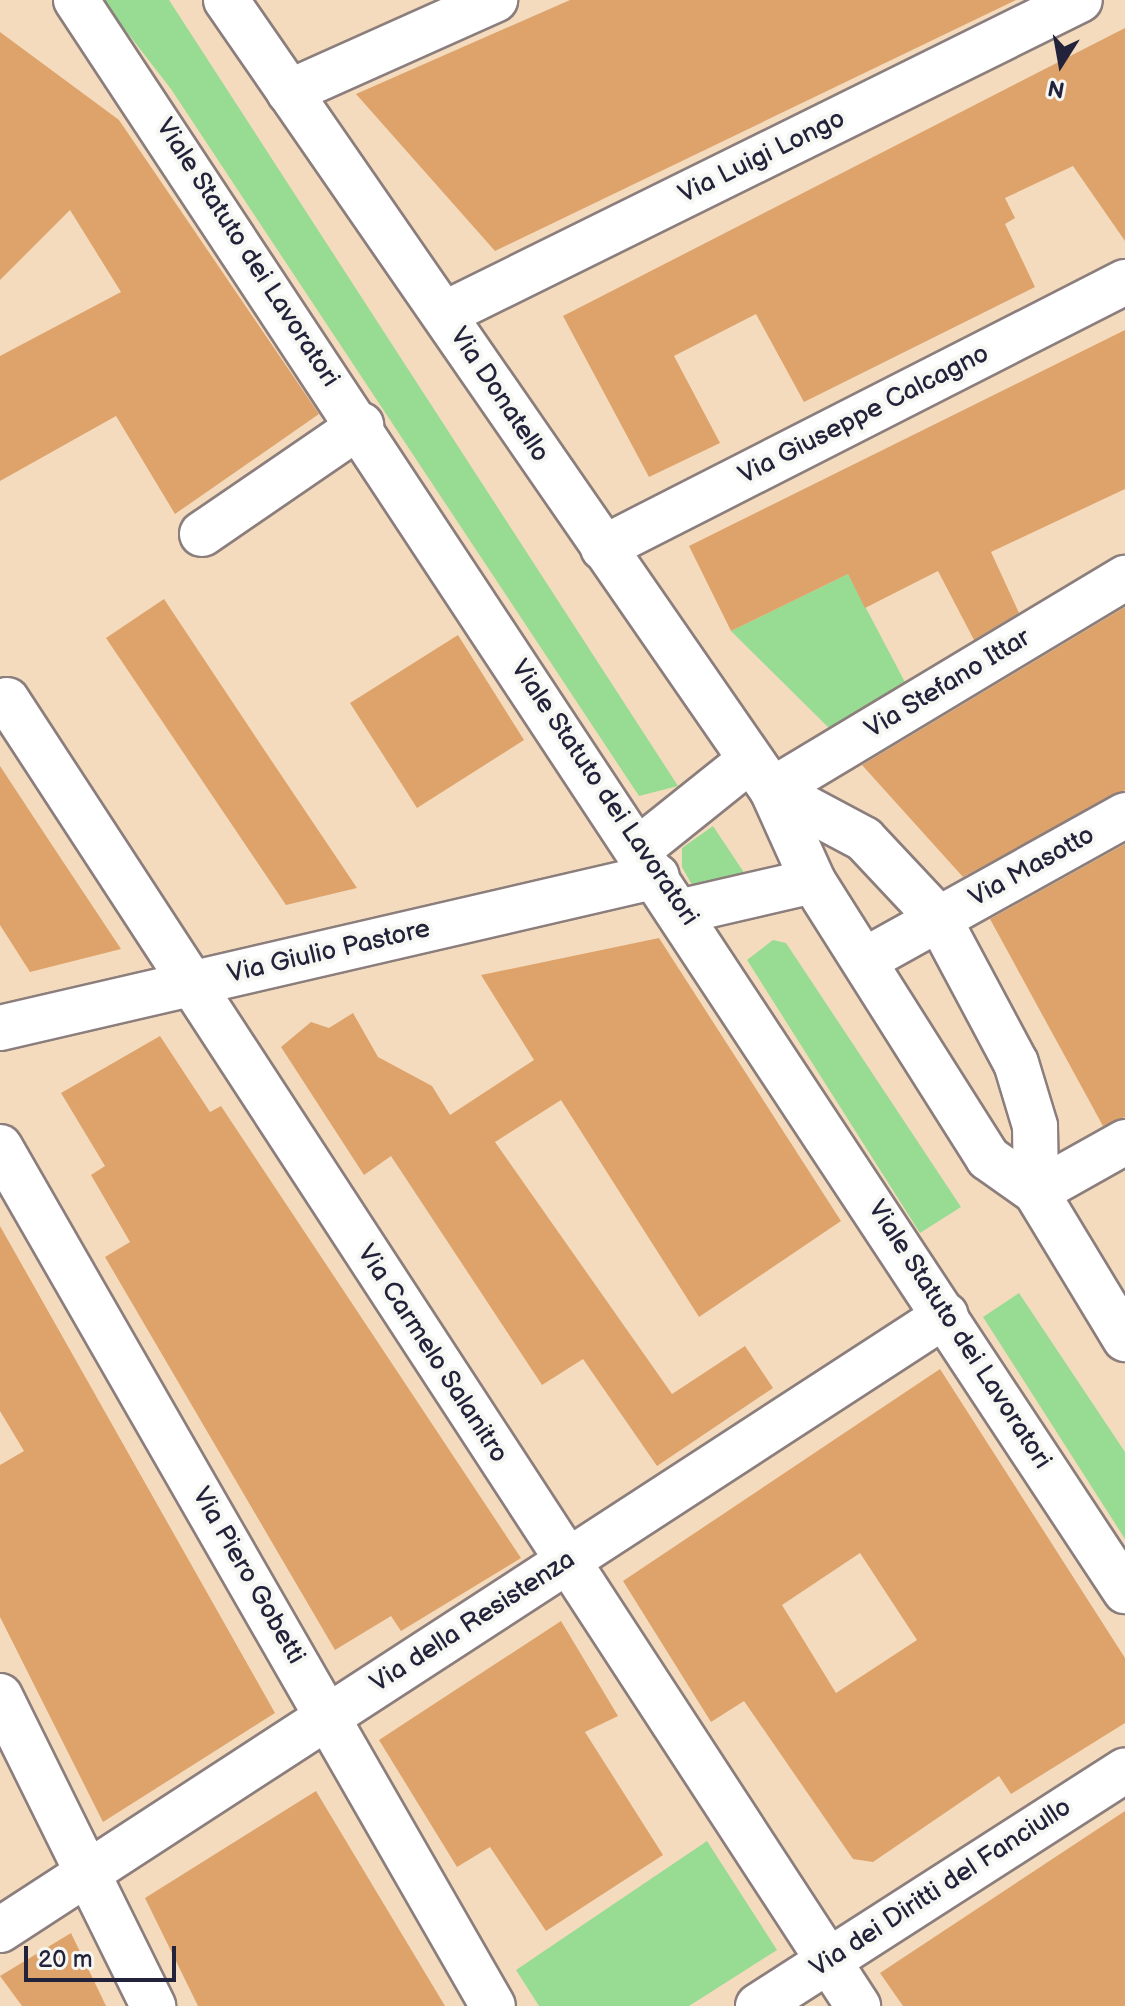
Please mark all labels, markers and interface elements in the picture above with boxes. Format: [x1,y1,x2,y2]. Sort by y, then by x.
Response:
north arrow [1021,24,1101,104]
text: N [1046,73,1067,103]
street label: Via Luigi Longo [674,103,850,211]
street label: Viale Statuto dei Lavoratori [148,113,346,393]
street label: Via Donatello [443,322,555,468]
street label: Via Giuseppe Calcagno [734,338,994,492]
street label: Via Stefano Ittar [859,622,1037,746]
street label: Viale Statuto dei Lavoratori [503,654,705,932]
street label: Via Masotto [964,820,1100,914]
street label: Via Giulio Pastore [225,914,433,990]
street label: Viale Statuto dei Lavoratori [860,1195,1058,1475]
street label: Via Carmelo Salanitro [350,1239,514,1469]
street label: Via Piero Gobetti [185,1482,311,1670]
street label: Via della Resistenza [365,1544,581,1700]
street label: Via dei Diritti del Fanciullo [805,1792,1077,1984]
scale bar [28,1930,180,1980]
text: 20 m [38,1945,93,1974]

